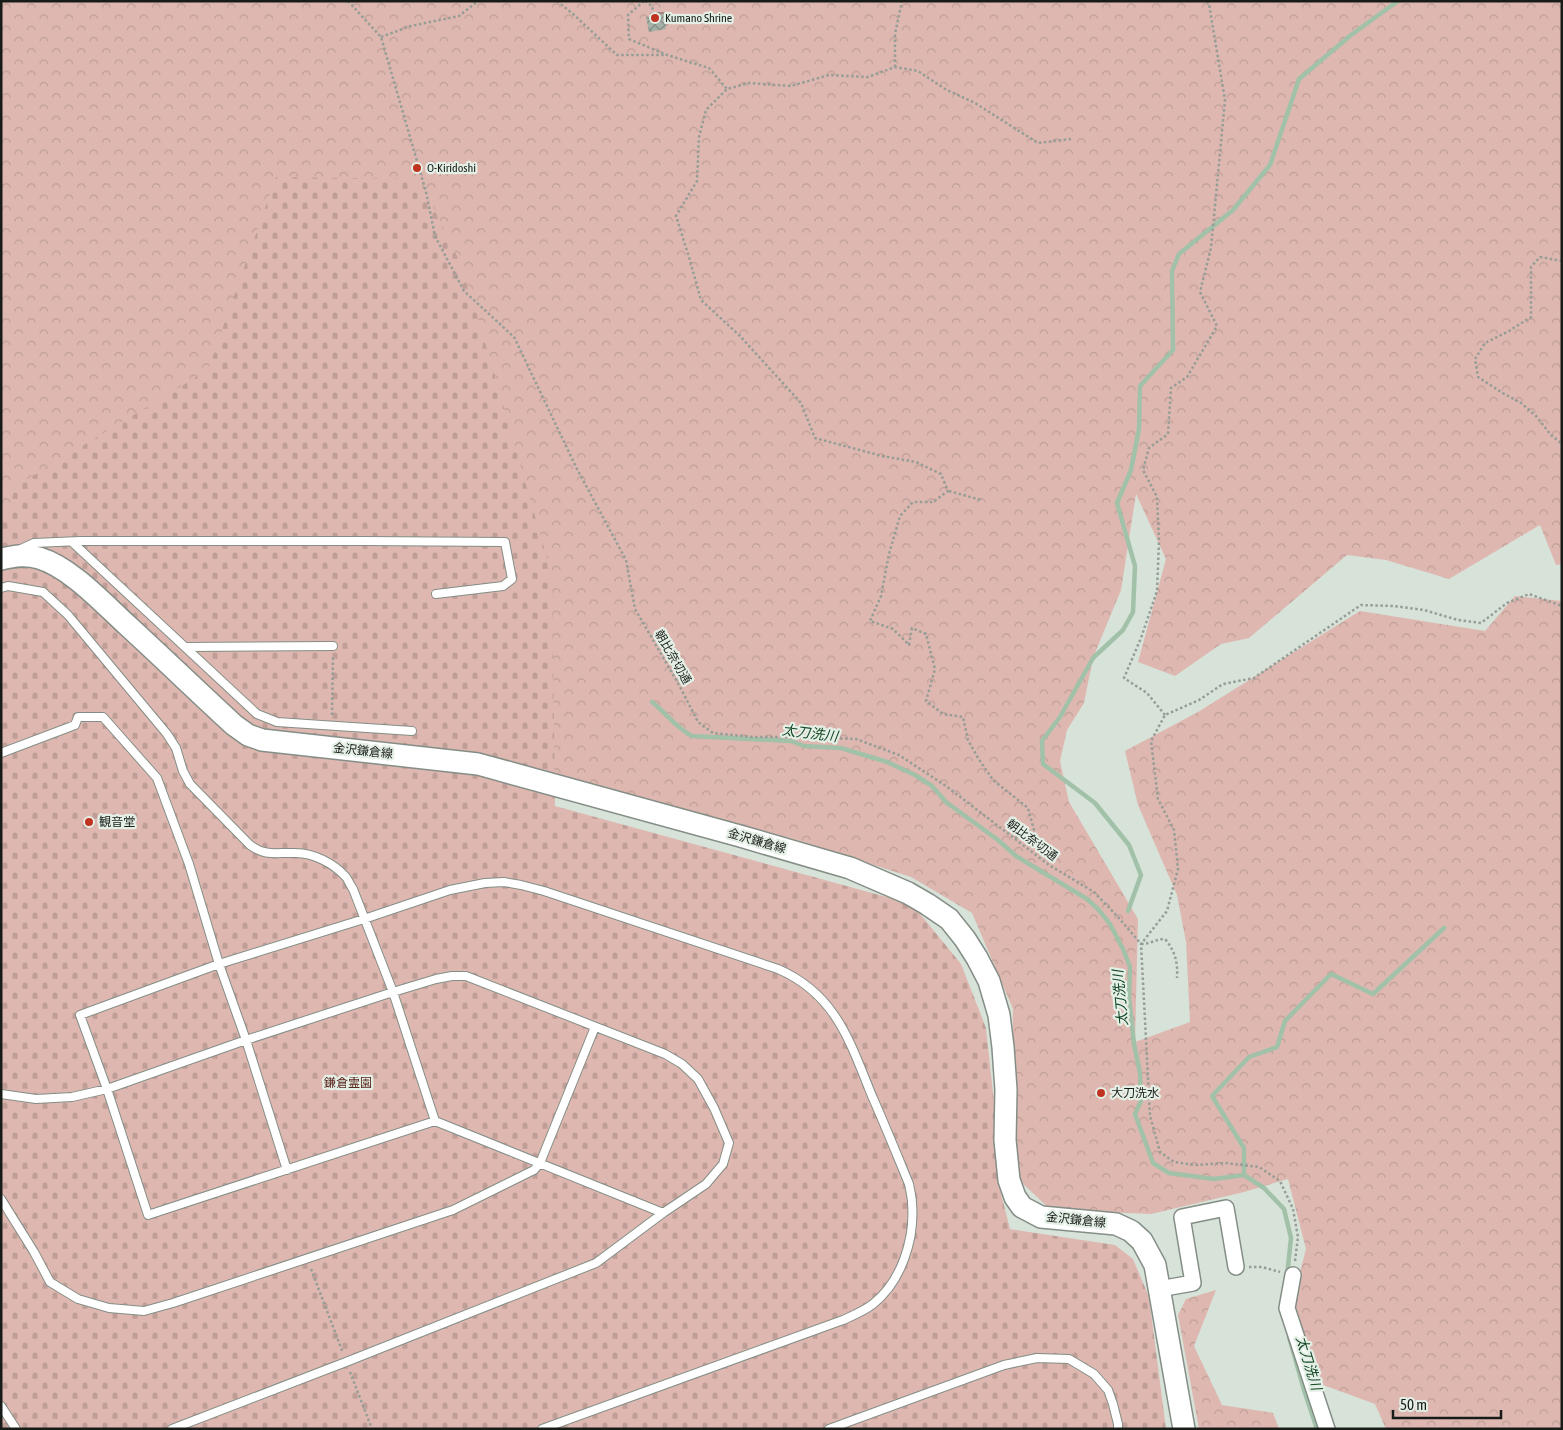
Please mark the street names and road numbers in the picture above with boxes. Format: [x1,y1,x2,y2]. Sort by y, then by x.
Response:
street label: 朝比奈切通 [652,628,694,686]
street label: 金沢鎌倉線 [332,741,394,761]
street label: 朝比奈切通 [1004,816,1060,864]
street label: 金沢鎌倉線 [726,826,788,856]
street label: 金沢鎌倉線 [1045,1210,1107,1230]

